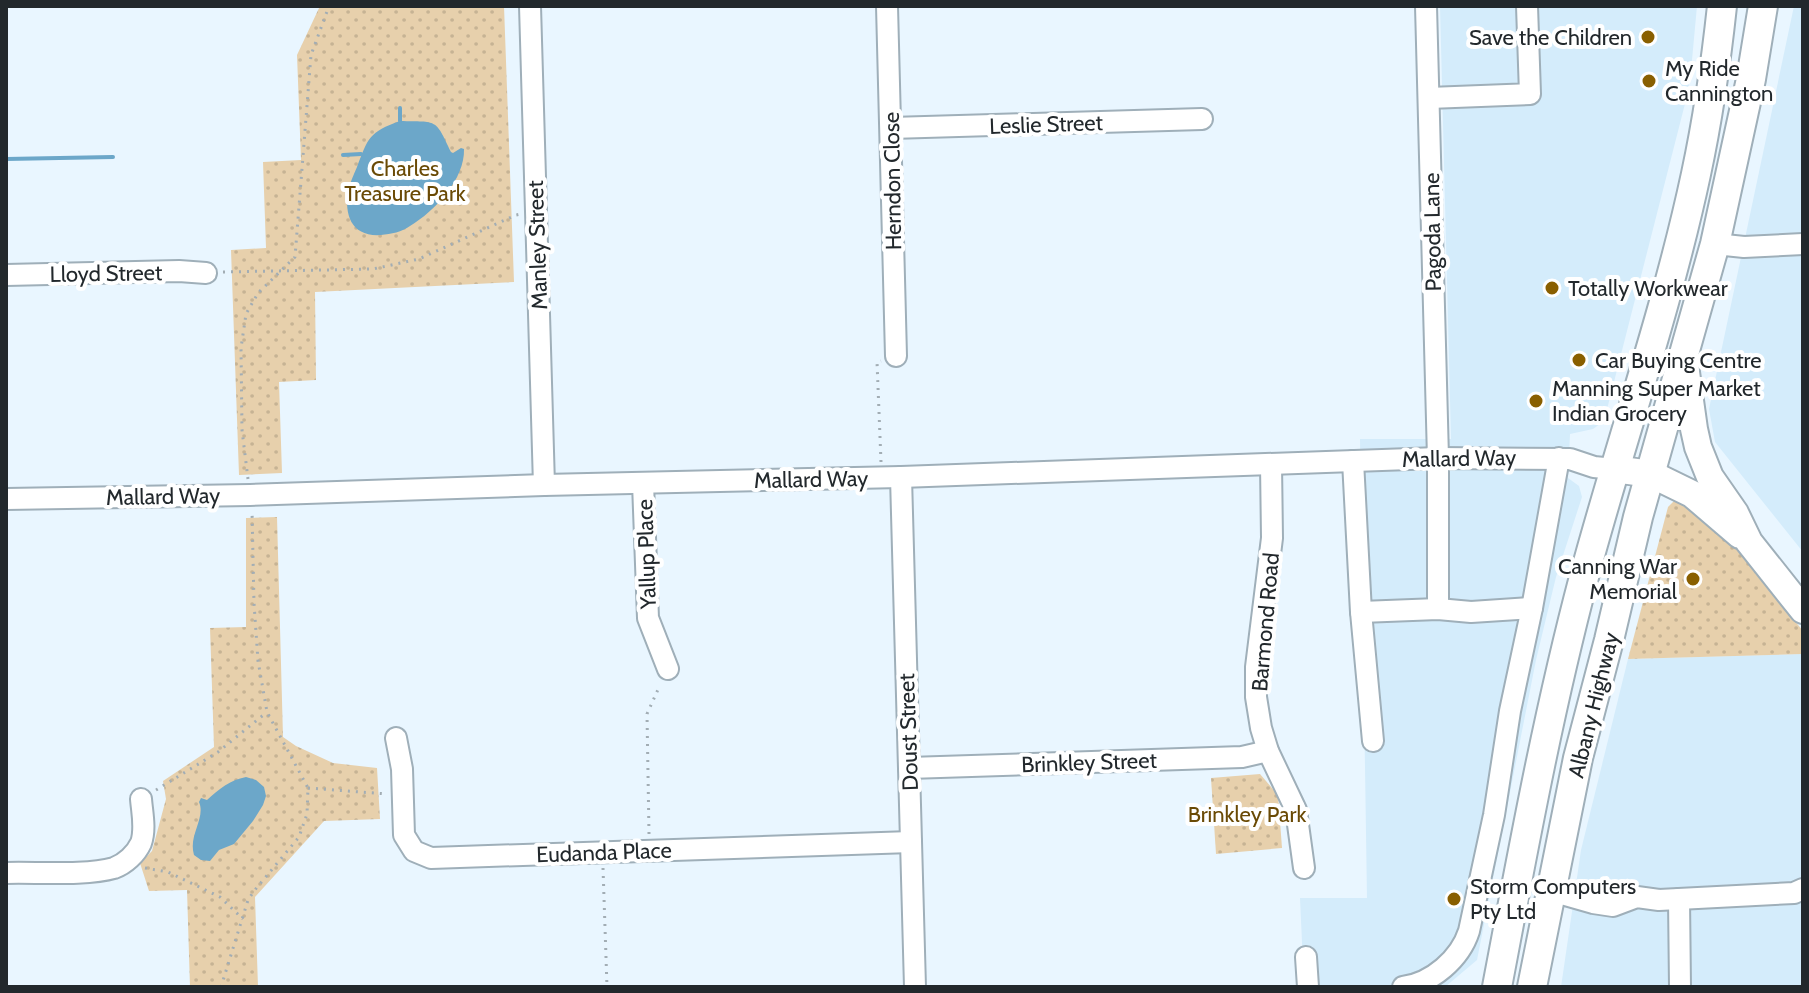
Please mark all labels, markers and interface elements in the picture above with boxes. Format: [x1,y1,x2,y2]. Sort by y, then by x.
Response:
place label: Save the Children [1469,24,1632,51]
marker: Save the Children [1639,28,1657,46]
place label: My Ride Cannington [1665,55,1773,107]
marker: My Ride Cannington [1640,72,1658,90]
street label: Leslie Street [989,109,1104,140]
street label: Herndon Close [878,112,907,250]
park label: Charles Treasure Park [344,155,466,207]
street label: Pagoda Lane [1418,172,1447,292]
street label: Manley Street [522,179,553,310]
street label: Lloyd Street [50,259,163,288]
place label: Totally Workwear [1568,275,1728,302]
marker: Totally Workwear [1543,279,1561,297]
place label: Car Buying Centre [1595,347,1762,374]
marker: Car Buying Centre [1570,351,1588,369]
place label: Manning Super Market Indian Grocery [1552,375,1761,427]
marker: Manning Super Market Indian Grocery [1527,392,1545,410]
street label: Mallard Way [1402,444,1516,473]
street label: Mallard Way [754,465,868,494]
street label: Mallard Way [106,482,220,511]
street label: Yallup Place [631,499,662,610]
street label: Barmond Road [1246,552,1285,693]
place label: Canning War Memorial [1558,553,1678,605]
marker: Canning War Memorial [1684,570,1702,588]
street label: Albany Highway [1562,629,1625,781]
street label: Doust Street [893,672,924,791]
street label: Brinkley Street [1021,747,1158,778]
park label: Brinkley Park [1188,801,1306,828]
street label: Eudanda Place [536,837,672,868]
place label: Storm Computers Pty Ltd [1470,873,1636,925]
marker: Storm Computers Pty Ltd [1445,890,1463,908]

